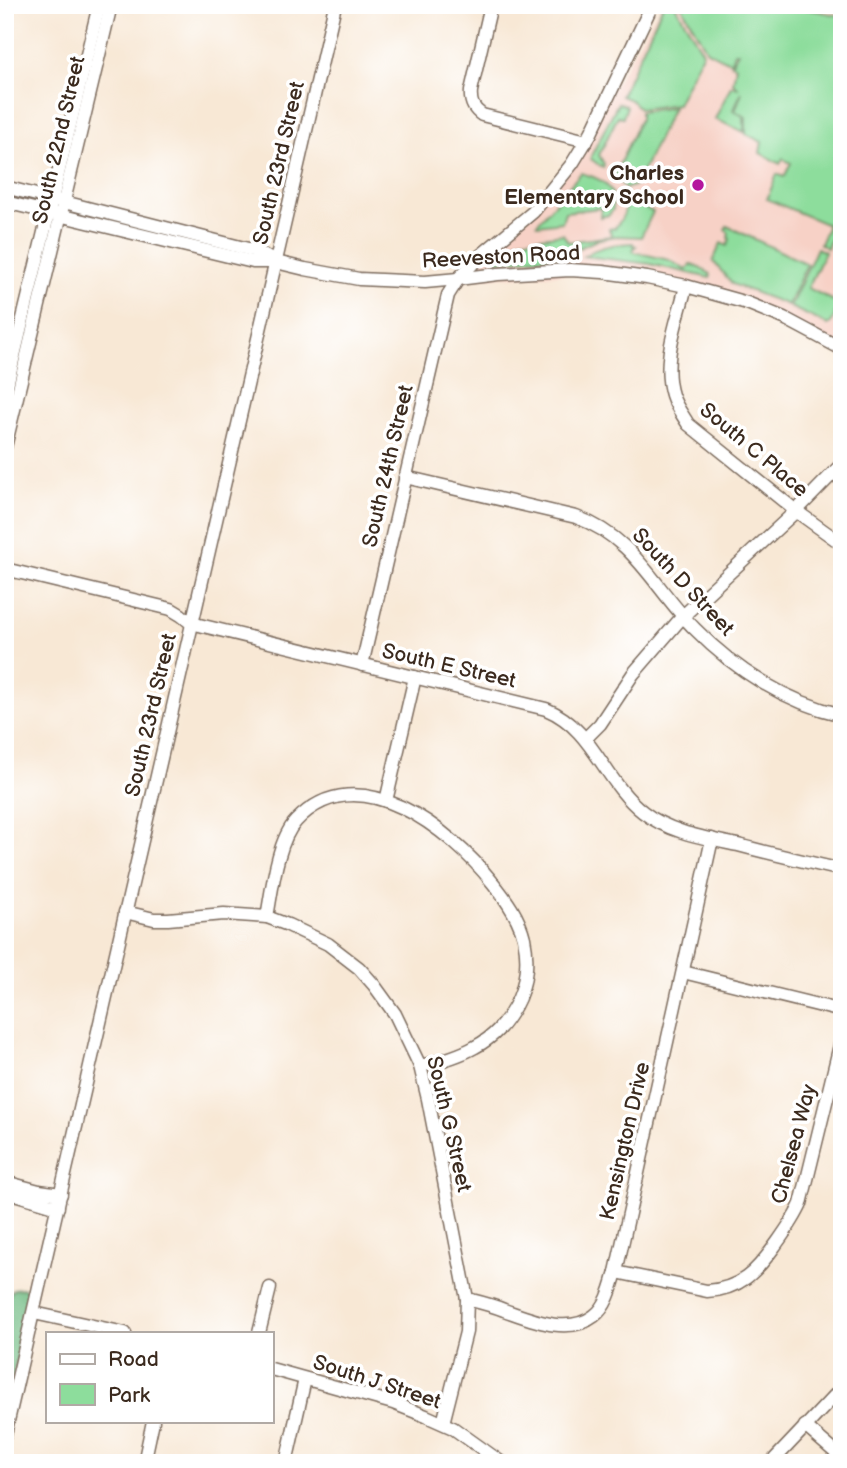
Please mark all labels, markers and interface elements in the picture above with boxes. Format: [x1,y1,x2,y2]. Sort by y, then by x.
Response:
street label: South 22nd Street [28,53,91,226]
street label: South 23rd Street [248,78,310,247]
place label: Charles Elementary School [504,161,684,210]
marker: Charles Elementary School [690,177,706,193]
street label: Reeveston Road [421,240,581,274]
street label: South 24th Street [357,382,419,550]
street label: South C Place [695,397,813,503]
street label: South D Street [627,523,740,641]
street label: South 23rd Street [120,630,182,799]
street label: South E Street [380,638,519,694]
street label: South G Street [421,1054,477,1195]
street label: Kensington Drive [595,1060,655,1222]
street label: Chelsea Way [766,1081,822,1206]
legend [46,1332,273,1422]
text: Road [108,1347,159,1372]
street label: South J Street [310,1350,445,1415]
text: Park [108,1383,151,1408]

